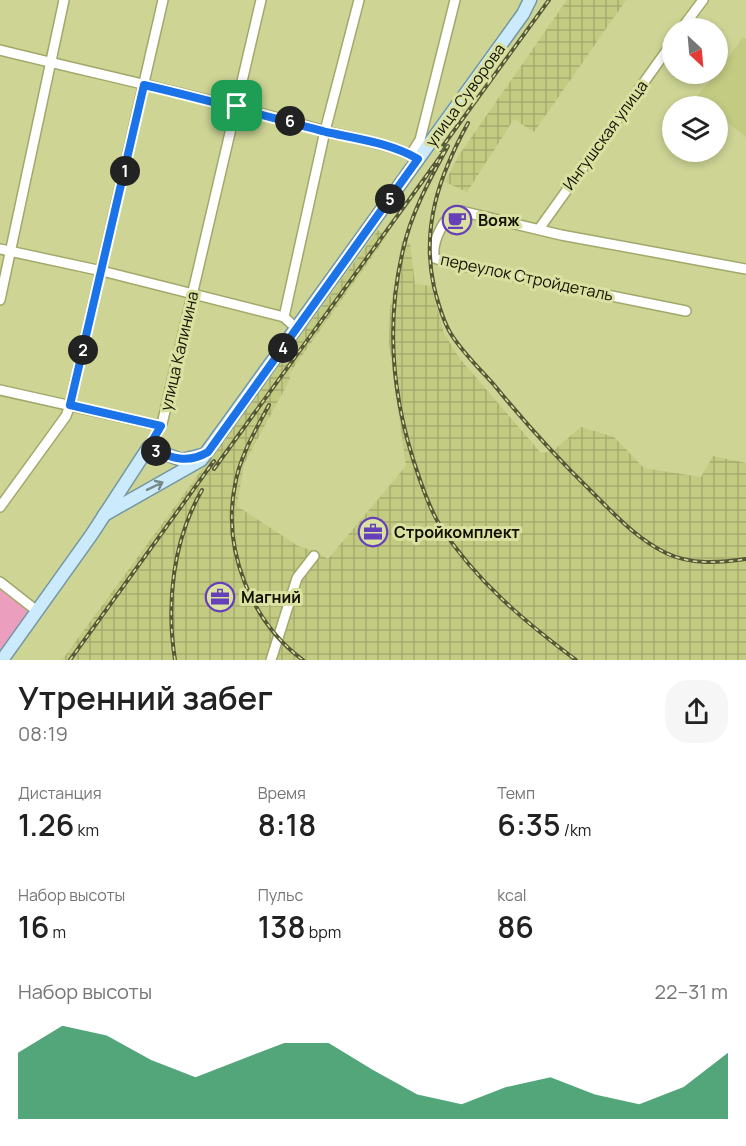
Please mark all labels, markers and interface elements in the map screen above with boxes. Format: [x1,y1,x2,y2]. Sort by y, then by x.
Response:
north arrow [662,18,728,84]
map controls [662,18,728,162]
street label: улица Суворова [420,39,510,151]
street label: Ингушская улица [558,75,652,195]
pin [211,80,262,131]
icon: arrive [220,89,253,122]
button: layers [662,96,728,162]
pin: 6 [275,106,305,136]
text: 6 [285,110,295,132]
pin: 1 [110,156,140,186]
text: 1 [121,160,129,182]
pin: 5 [375,184,405,214]
text: 5 [385,188,395,210]
cafe icon: Вояж [441,204,473,236]
place label: Вояж [478,209,520,231]
street label: переулок Стройдеталь [439,248,615,306]
street label: улица Калинина [155,289,203,413]
pin: 4 [268,333,298,363]
pin: 2 [68,335,98,365]
text: 4 [278,337,288,359]
text: 2 [78,339,88,361]
pin: 3 [141,436,171,466]
text: 3 [151,440,161,462]
one-way arrow [145,479,163,491]
office icon: Стройкомплект [357,516,389,548]
place label: Стройкомплект [394,521,520,543]
office icon: Магний [204,581,236,613]
place label: Магний [241,586,301,608]
text: Утренний забег [18,675,273,720]
button: share [665,680,728,743]
text: 08:19 [18,720,68,747]
text: Дистанция [18,782,102,804]
text: Время [258,782,306,804]
text: Темп [497,782,535,804]
text: 1.26 [18,804,74,845]
text: 8:18 [258,804,316,845]
text: 6:35 [497,804,560,845]
text: km [74,819,99,841]
text: /km [560,819,591,841]
text: Набор высоты [18,884,125,906]
text: Пульс [258,884,303,906]
text: kcal [497,884,527,906]
text: 16 [18,906,49,947]
text: 138 [258,906,306,947]
text: 86 [497,906,534,947]
text: m [49,921,66,943]
text: bpm [306,921,341,943]
text: Набор высоты [18,978,152,1005]
text: 22–31 m [655,978,728,1005]

